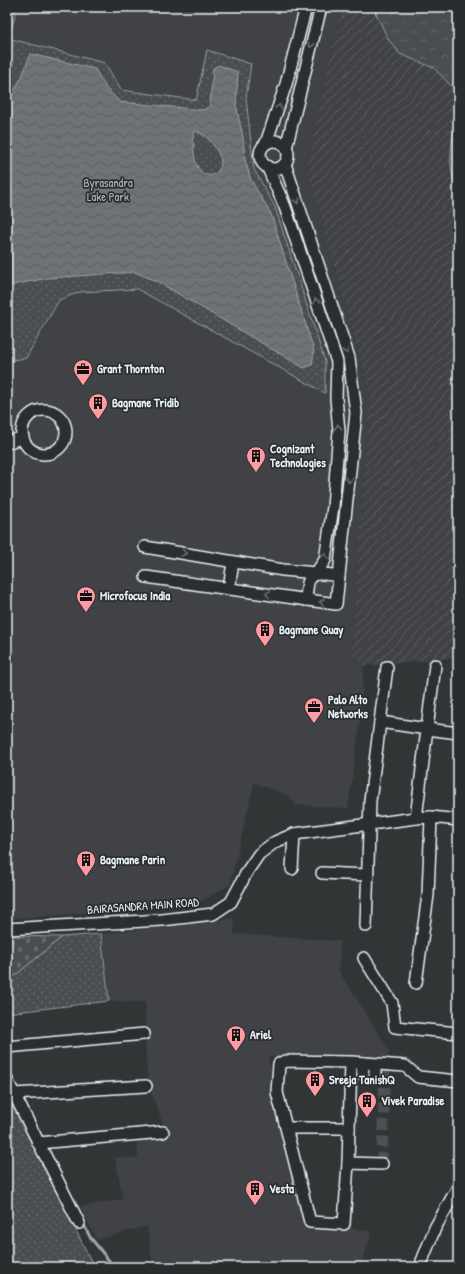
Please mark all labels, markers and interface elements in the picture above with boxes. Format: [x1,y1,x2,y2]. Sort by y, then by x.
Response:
one-way arrow [307,41,316,48]
one-way arrow [274,103,283,110]
park label: Byrasandra Lake Park [83,174,133,205]
one-way arrow [292,197,301,204]
one-way arrow [313,297,321,304]
one-way arrow [341,347,350,354]
office icon: Grant Thornton [72,358,94,386]
place label: Grant Thornton [97,360,165,377]
building icon: Bagmane Tridib [87,392,109,420]
place label: Bagmane Tridib [112,394,179,412]
one-way arrow [334,424,343,430]
place label: Cognizant Technologies [269,440,326,472]
building icon: Cognizant Technologies [245,445,267,473]
one-way arrow [345,476,354,483]
one-way arrow [181,548,187,557]
one-way arrow [320,553,328,559]
office icon: Microfocus India [75,585,97,613]
place label: Microfocus India [100,587,171,604]
one-way arrow [265,591,271,599]
one-way arrow [319,598,325,607]
building icon: Bagmane Quay [254,619,276,647]
place label: Bagmane Quay [279,621,343,639]
place label: Palo Alto Networks [328,691,368,722]
office icon: Palo Alto Networks [303,696,325,724]
building icon: Bagmane Parin [75,849,97,877]
place label: Bagmane Parin [100,851,166,869]
street label: BAIRASANDRA MAIN ROAD [86,893,200,918]
building icon: Ariel [225,1024,247,1052]
place label: Ariel [250,1026,272,1043]
building icon: Sreeja TanishQ [304,1069,326,1097]
place label: Sreeja TanishQ [329,1071,395,1088]
building icon: Vivek Paradise [356,1090,378,1118]
place label: Vivek Paradise [381,1092,445,1109]
building icon: Vesta [244,1178,266,1206]
place label: Vesta [269,1180,294,1197]

